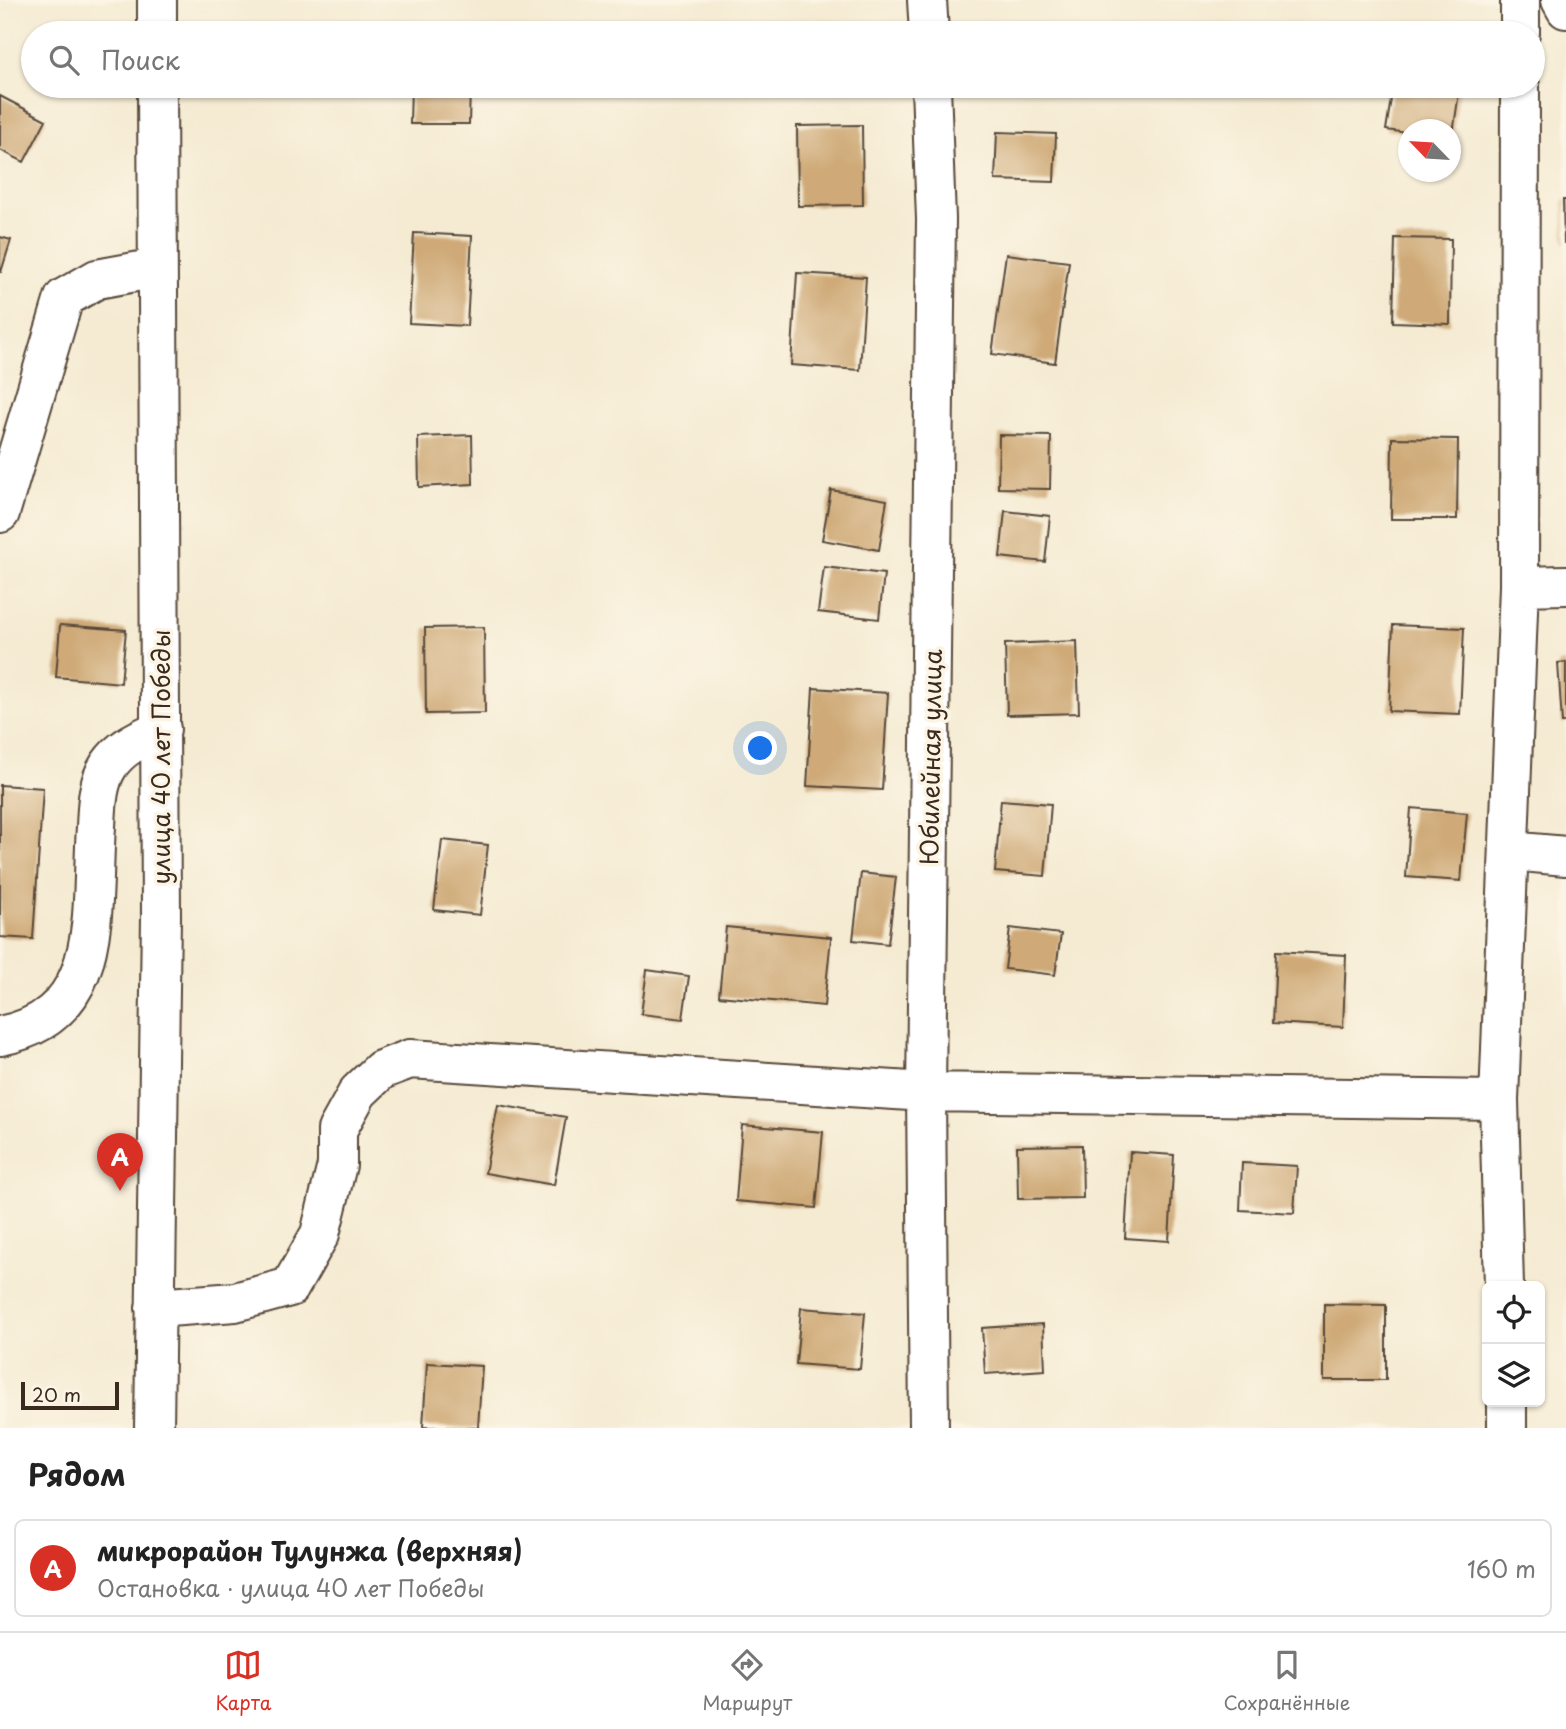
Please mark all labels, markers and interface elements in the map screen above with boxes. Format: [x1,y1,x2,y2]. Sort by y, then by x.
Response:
search box [21,21,1545,98]
text: Поиск [101,40,180,79]
icon: search [45,41,83,79]
north arrow [1398,119,1461,182]
street label: улица 40 лет Победы [142,630,178,884]
street label: Юбилейная улица [910,649,950,865]
your location [743,731,777,765]
pin: A [97,1133,143,1191]
map controls [1482,1281,1545,1407]
button: locate [1482,1281,1545,1344]
button: layers [1482,1344,1545,1407]
scale bar [21,1379,119,1411]
text: 20 m [32,1380,81,1408]
text: Рядом [28,1451,126,1496]
text: микрорайон Тулунжа (верхняя) [97,1531,523,1570]
text: A [44,1551,62,1586]
text: 160 m [1467,1551,1536,1586]
text: Остановка · улица 40 лет Победы [97,1570,484,1605]
tab: Карта [216,1646,271,1716]
tab: Маршрут [702,1646,792,1716]
tab: Сохранённые [1223,1646,1350,1716]

